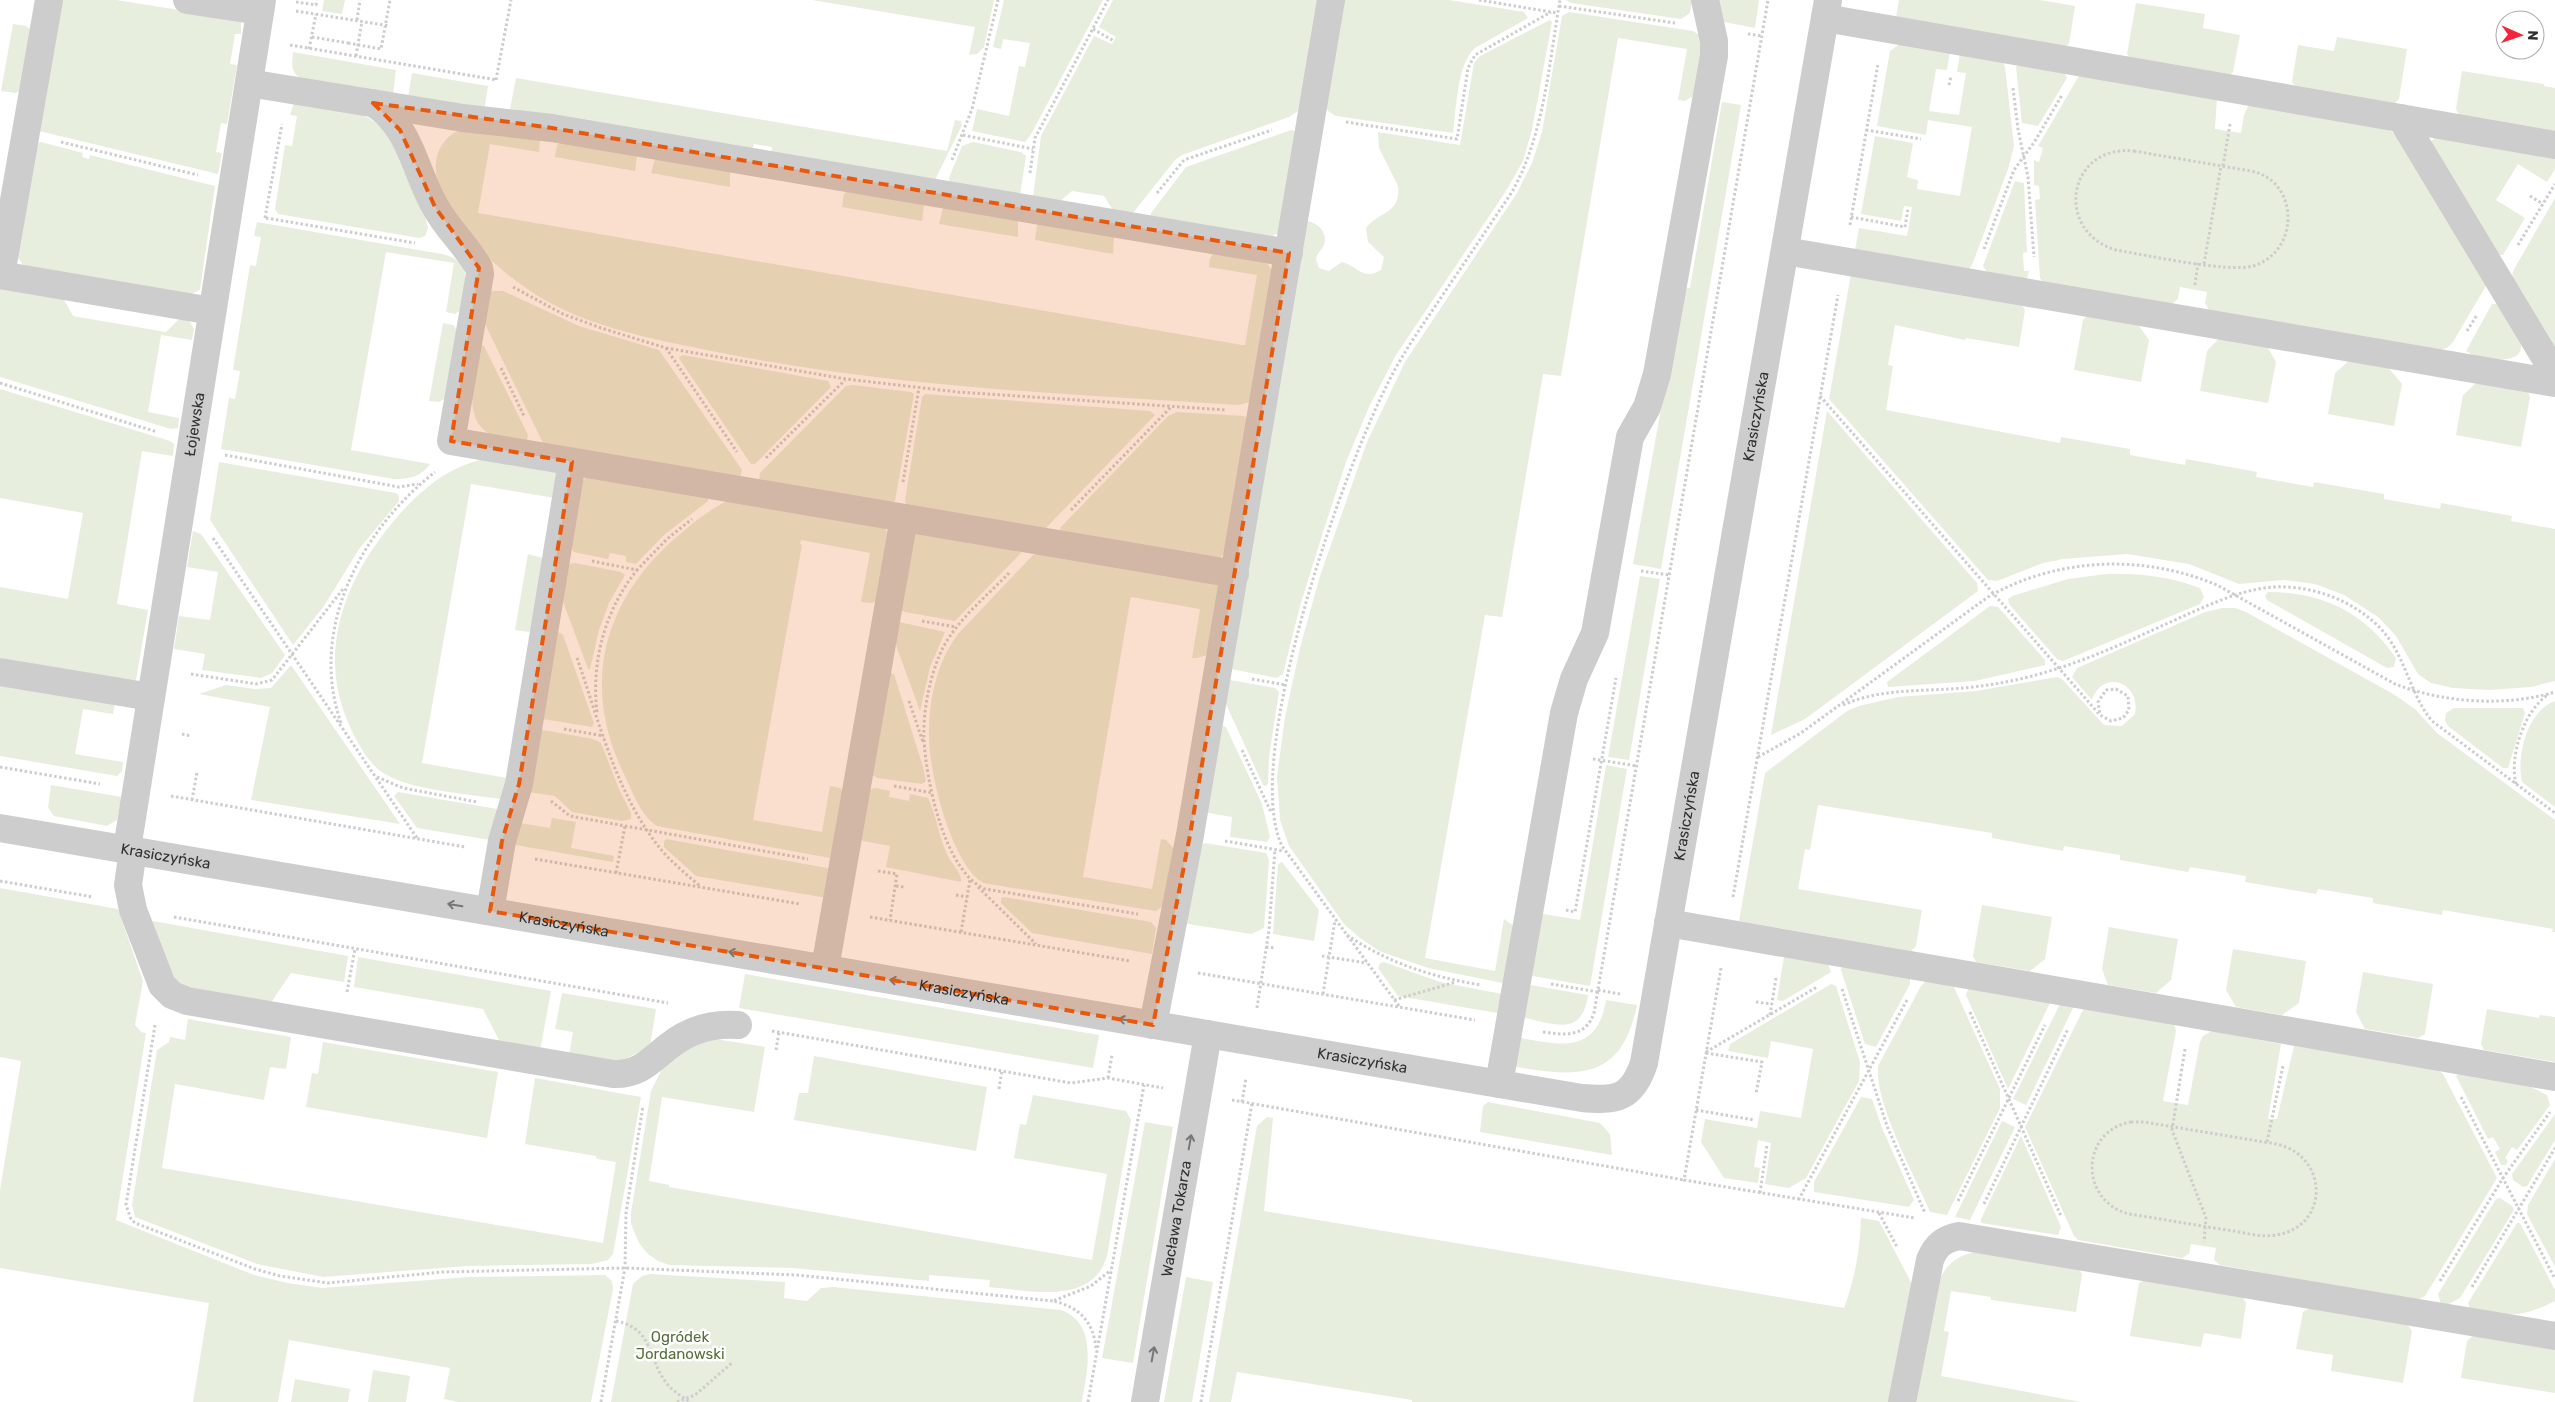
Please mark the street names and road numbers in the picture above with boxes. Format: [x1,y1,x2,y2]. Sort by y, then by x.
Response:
street label: Krasiczyńska [1739,370,1773,463]
street label: Łojewska [181,391,208,458]
street label: Krasiczyńska [1670,769,1703,862]
street label: Krasiczyńska [119,840,212,873]
street label: Krasiczyńska [517,908,610,941]
street label: Krasiczyńska [918,976,1010,1009]
street label: Krasiczyńska [1316,1044,1409,1077]
street label: Wacława Tokarza [1158,1159,1195,1278]

